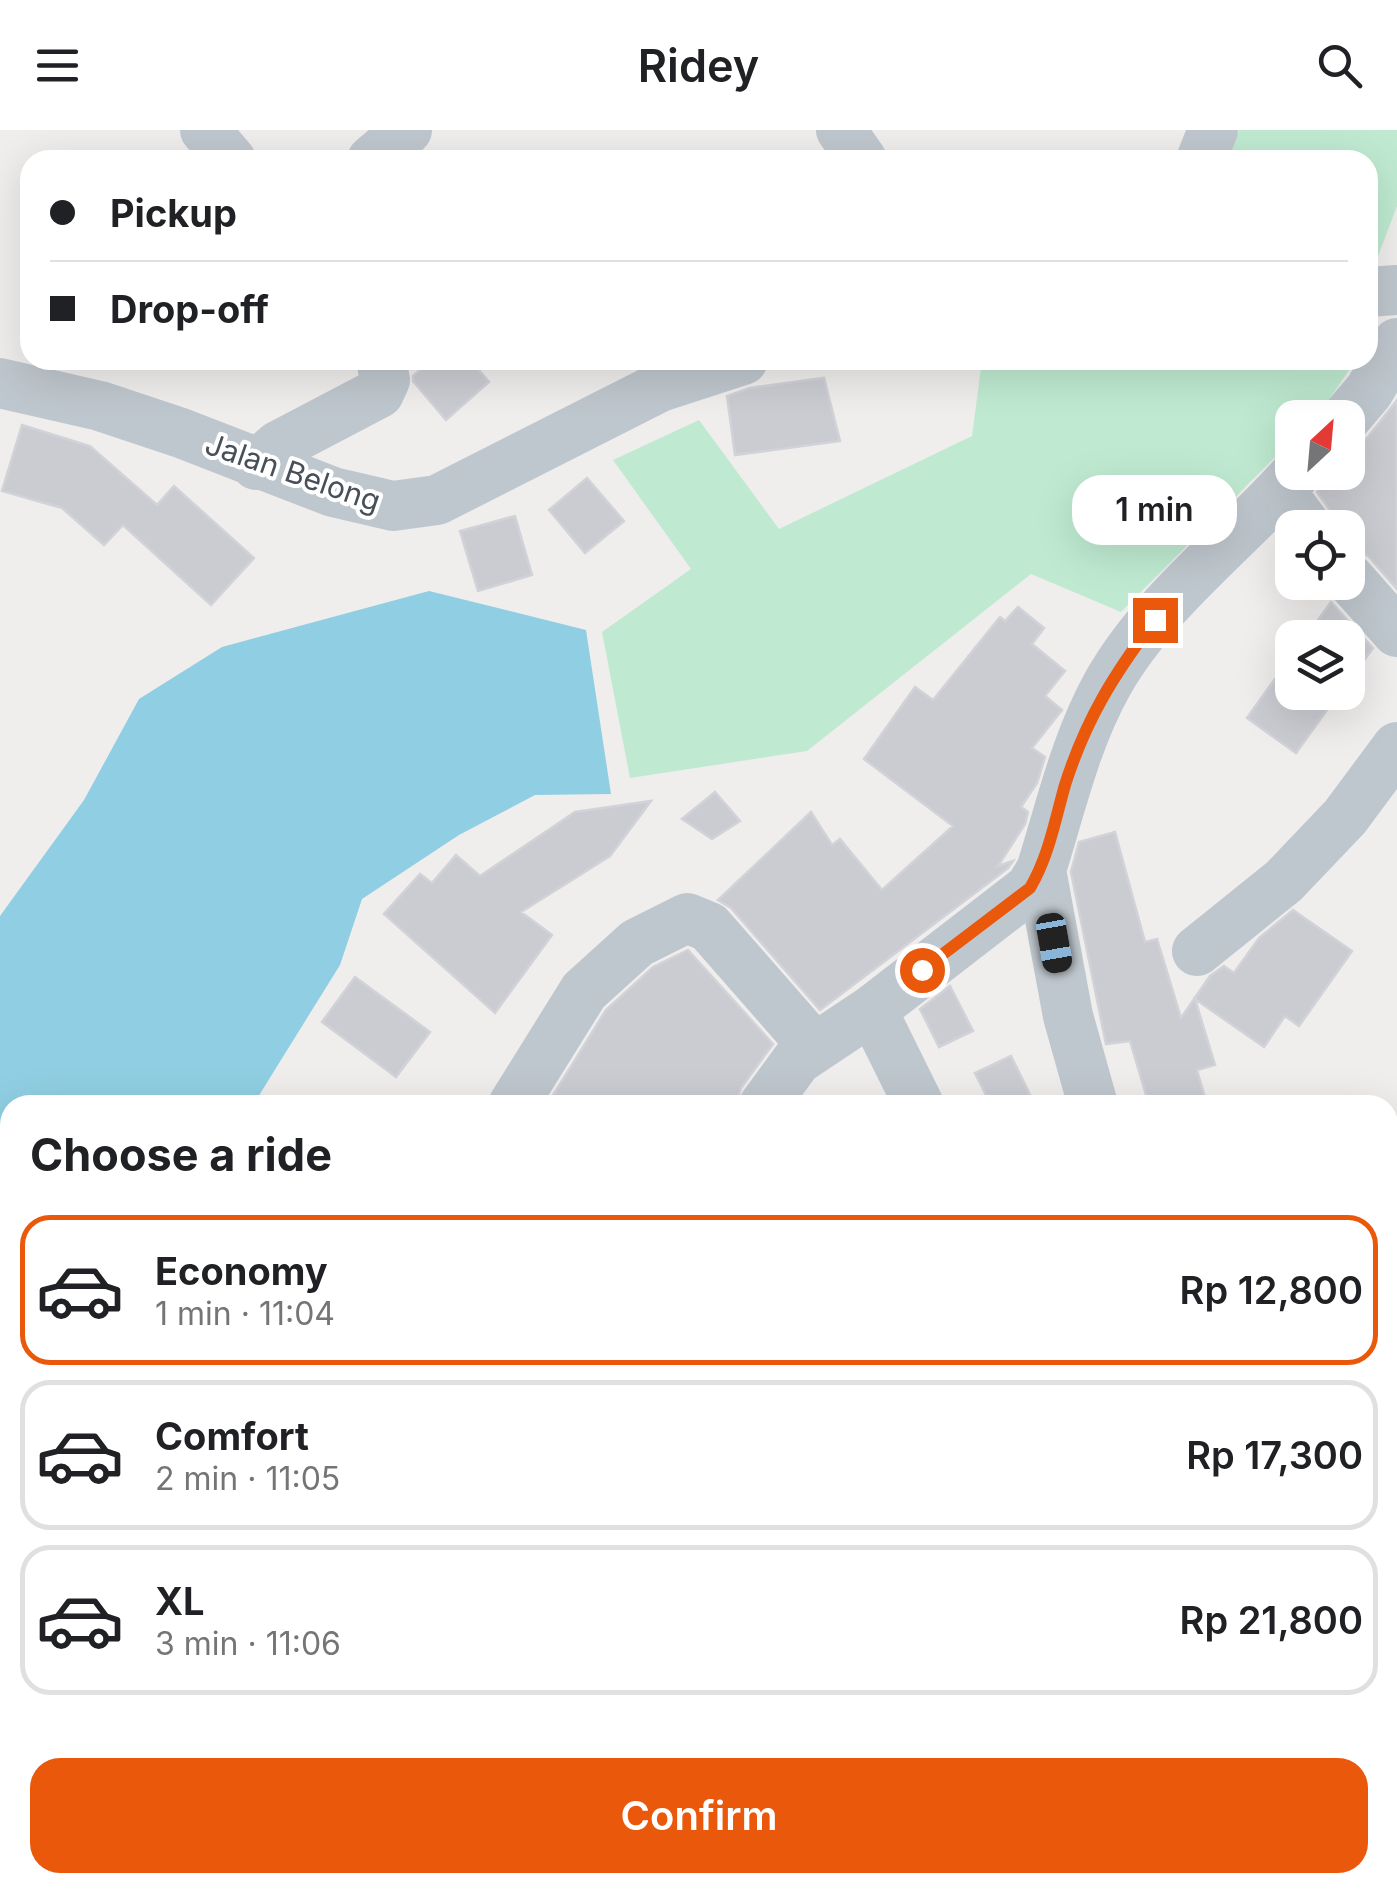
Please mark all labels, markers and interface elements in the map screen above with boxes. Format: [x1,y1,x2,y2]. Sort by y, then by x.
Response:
icon: menu [30,38,85,93]
text: Ridey [638,38,759,93]
icon: search [1312,38,1367,93]
text: Pickup [110,190,237,236]
text: Drop-off [110,286,269,332]
north arrow [1275,400,1365,490]
map controls [1275,400,1365,710]
street label: Jalan Belong [201,425,385,519]
callout: 1 min [1072,475,1238,545]
text: 1 min [1115,490,1194,529]
button: locate [1275,510,1365,600]
route end [1133,598,1178,643]
button: layers [1275,620,1365,710]
car [1034,911,1074,975]
route start [900,948,945,993]
text: Choose a ride [30,1127,332,1182]
icon: car [35,1245,125,1335]
text: Economy [155,1248,328,1294]
text: Rp 12,800 [1180,1267,1363,1313]
text: 1 min · 11:04 [155,1294,335,1333]
icon: car [35,1410,125,1500]
text: Comfort [155,1413,309,1459]
text: Rp 17,300 [1186,1432,1363,1478]
text: 2 min · 11:05 [155,1459,340,1498]
icon: car [35,1575,125,1665]
text: XL [155,1578,205,1624]
text: Rp 21,800 [1180,1597,1363,1643]
text: 3 min · 11:06 [155,1624,341,1663]
button: Confirm [30,1758,1368,1873]

